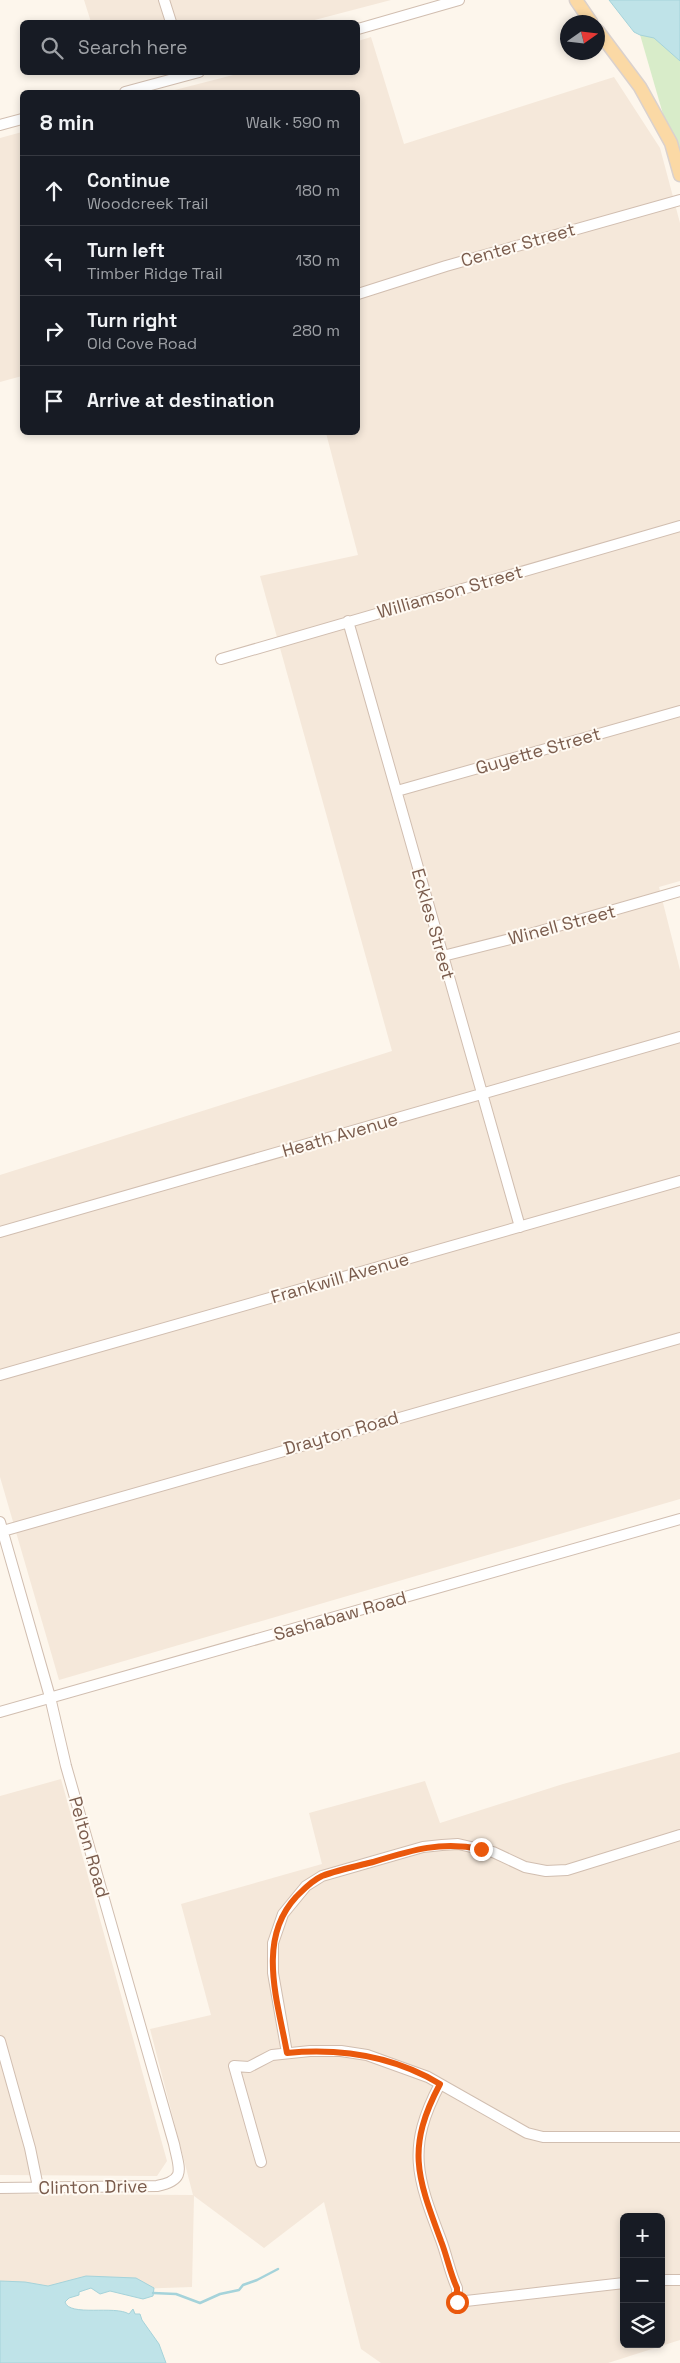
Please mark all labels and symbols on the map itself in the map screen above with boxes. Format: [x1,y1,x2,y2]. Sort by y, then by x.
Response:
north arrow [560,15,605,60]
street label: Center Street [458,217,578,272]
street label: Williamson Street [374,560,525,623]
street label: Guyette Street [473,722,603,779]
street label: Eckles Street [407,866,460,982]
street label: Winell Street [506,899,618,950]
street label: Heath Avenue [279,1107,400,1162]
street label: Frankwill Avenue [268,1247,412,1308]
street label: Drayton Road [281,1405,401,1460]
street label: Sashabaw Road [271,1586,409,1645]
street label: Pelton Road [64,1793,115,1900]
route end [470,1838,493,1861]
street label: Clinton Drive [38,2174,148,2199]
route start [446,2291,469,2314]

